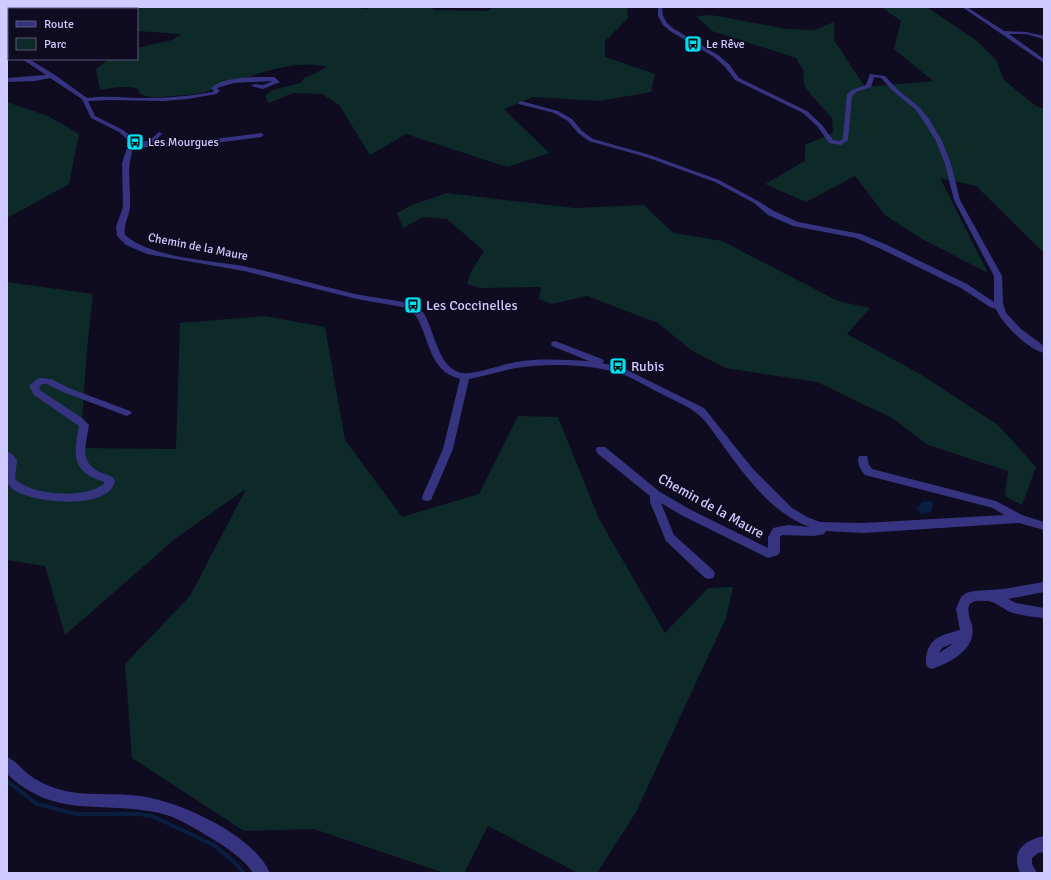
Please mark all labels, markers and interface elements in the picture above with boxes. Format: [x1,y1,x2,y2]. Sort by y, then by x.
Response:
legend [8,8,138,60]
text: Route [44,17,74,32]
bus stop icon: Le Rêve [683,34,703,54]
text: Parc [44,37,67,52]
place label: Le Rêve [706,37,745,52]
bus stop icon: Les Mourgues [125,132,145,152]
place label: Les Mourgues [148,135,219,150]
street label: Chemin de la Maure [147,230,249,264]
bus stop icon: Les Coccinelles [403,295,423,315]
place label: Les Coccinelles [426,297,518,314]
bus stop icon: Rubis [608,356,628,376]
place label: Rubis [631,358,664,375]
street label: Chemin de la Maure [655,470,767,542]

